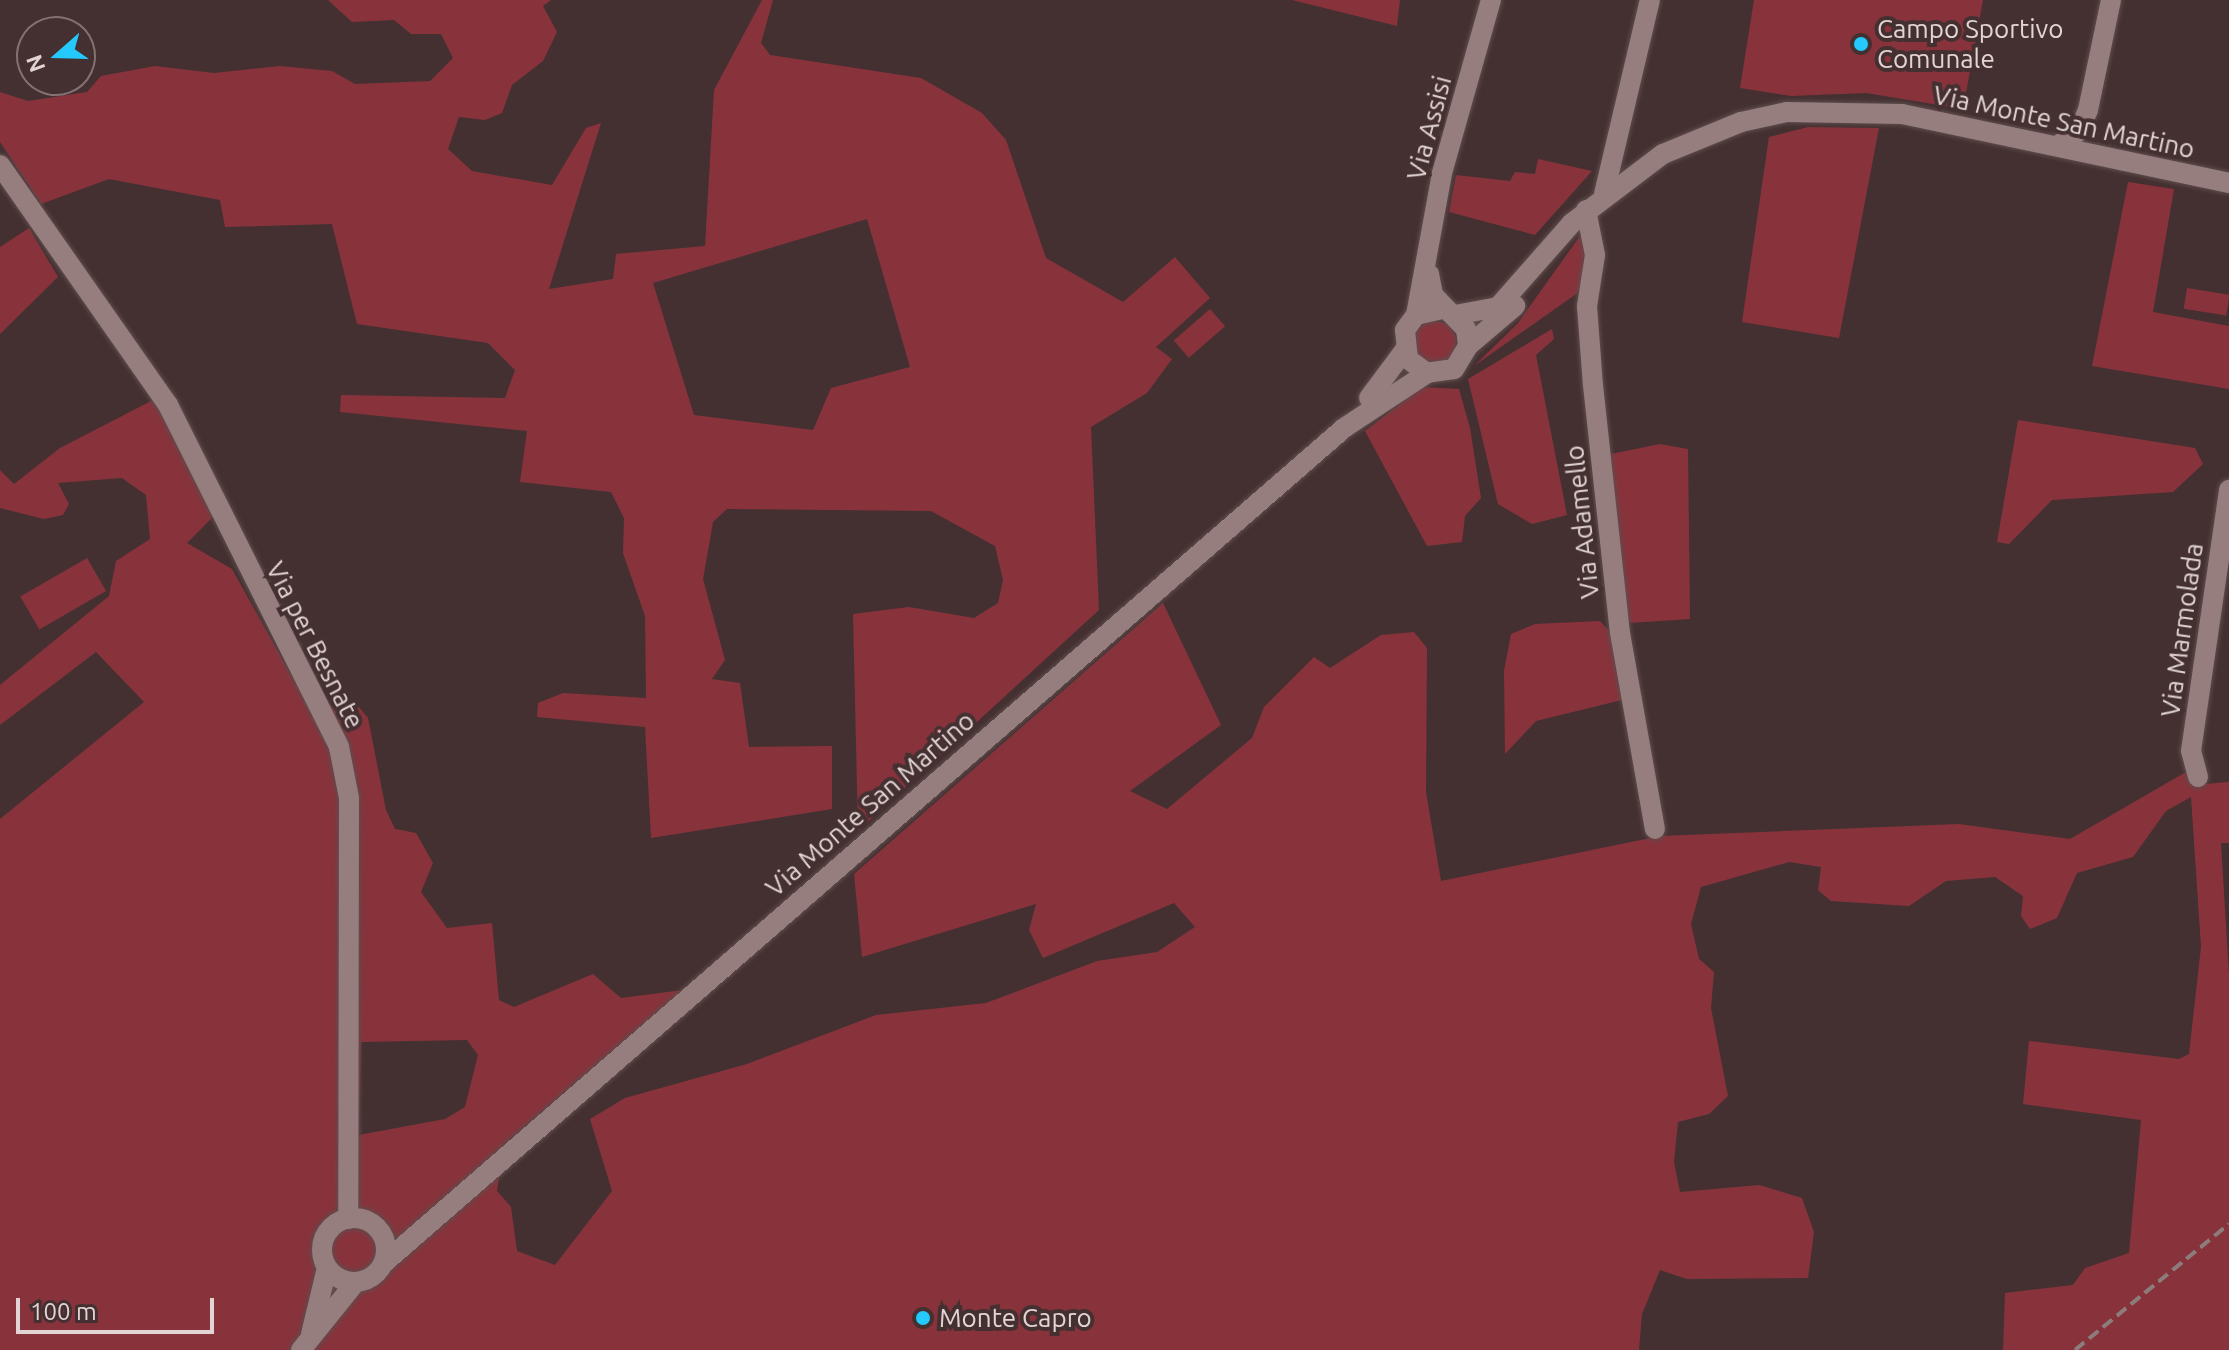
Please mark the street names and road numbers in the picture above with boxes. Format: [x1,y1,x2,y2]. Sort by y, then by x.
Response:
street label: Via Assisi [1400,72,1458,184]
street label: Via Monte San Martino [1931,79,2197,165]
street label: Via Adamello [1558,444,1606,600]
street label: Via Marmolada [2154,541,2210,719]
street label: Via per Besnate [260,556,370,734]
street label: Via Monte San Martino [759,705,981,903]

